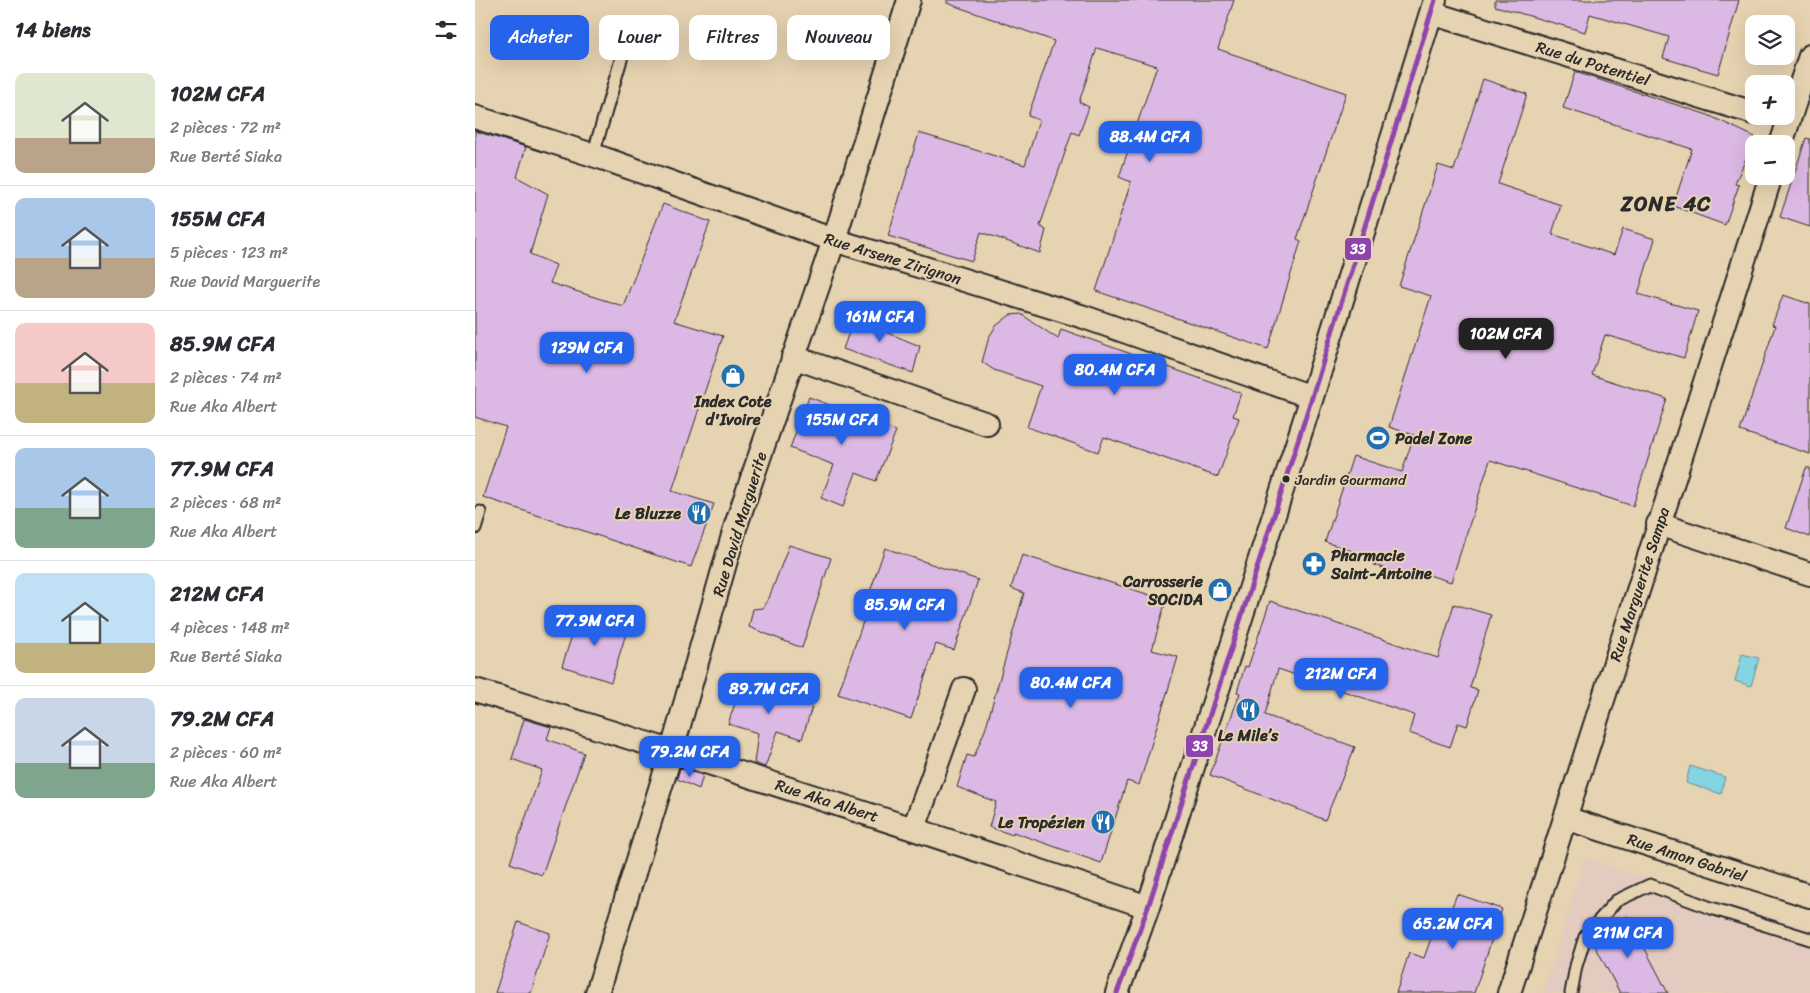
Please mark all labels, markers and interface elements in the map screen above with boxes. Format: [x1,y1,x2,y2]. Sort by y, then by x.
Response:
text: 14 biens [15,11,91,49]
chip: Acheter [490,15,589,60]
chip: Louer [599,15,679,60]
chip: Filtres [689,15,777,60]
chip: Nouveau [787,15,890,60]
map controls [1745,15,1795,185]
button: layers [1745,15,1795,65]
icon: filters [432,16,460,44]
street label: Rue du Potentiel [1532,32,1654,95]
text: 102M CFA [170,75,265,113]
button: + [1745,75,1795,125]
icon: home [55,93,115,153]
text: 2 pièces · 72 m² [170,113,281,142]
pin: 88.4M CFA [1093,120,1207,163]
text: 88.4M CFA [1110,122,1190,151]
button: − [1745,135,1795,185]
text: Rue Berté Siaka [170,142,282,171]
district label: ZONE 4C [1620,185,1711,223]
text: 155M CFA [170,200,266,238]
icon: home [55,218,115,278]
street label: Rue Arsene Zirignon [821,224,965,293]
line badge: 33 [1344,237,1372,261]
text: 33 [1349,237,1366,262]
text: 5 pièces · 123 m² [170,238,288,267]
text: Rue David Marguerite [170,267,320,296]
pin: 161M CFA [828,300,932,343]
text: 161M CFA [845,302,915,331]
pin: 102M CFA [1454,318,1558,360]
text: 102M CFA [1470,319,1542,348]
text: 85.9M CFA [170,325,276,363]
pin: 129M CFA [535,332,639,374]
text: 129M CFA [551,333,623,362]
icon: home [55,343,115,403]
pin: 80.4M CFA [1058,354,1172,396]
text: 80.4M CFA [1074,355,1156,384]
text: 2 pièces · 74 m² [170,363,282,392]
shop icon: Index Cote d'Ivoire [720,363,746,389]
place label: Index Cote d'Ivoire [694,387,772,434]
text: Rue Aka Albert [170,392,277,421]
pin: 155M CFA [790,404,894,446]
text: 155M CFA [806,405,878,434]
place label: Padel Zone [1395,424,1473,453]
sports icon: Padel Zone [1365,425,1391,451]
street label: Rue David Marguerite [704,448,775,600]
text: 77.9M CFA [170,450,274,488]
place label: Jardin Gourmand [1294,467,1407,493]
icon: home [55,468,115,528]
marker: Jardin Gourmand [1281,474,1291,484]
text: 2 pièces · 68 m² [170,488,281,517]
place label: Le Bluzze [615,499,681,528]
restaurant icon: Le Bluzze [686,500,712,526]
street label: Rue Marguerite Sampa [1601,503,1678,665]
text: Rue Aka Albert [170,517,277,546]
place label: Pharmacie Saint-Antoine [1330,541,1432,588]
pharmacy icon: Pharmacie Saint-Antoine [1301,551,1327,577]
place label: Carrosserie SOCIDA [1122,567,1204,614]
text: 212M CFA [170,575,264,613]
shop icon: Carrosserie SOCIDA [1207,577,1233,603]
pin: 85.9M CFA [848,588,962,631]
text: 85.9M CFA [865,590,945,619]
icon: home [55,593,115,653]
pin: 77.9M CFA [538,604,652,647]
text: 77.9M CFA [555,606,635,635]
text: 4 pièces · 148 m² [170,613,290,642]
text: Rue Berté Siaka [170,642,282,671]
pin: 212M CFA [1289,658,1393,700]
text: 212M CFA [1305,659,1377,688]
pin: 80.4M CFA [1014,666,1128,709]
text: 80.4M CFA [1030,668,1112,697]
pin: 89.7M CFA [712,672,826,715]
text: 89.7M CFA [729,674,809,703]
restaurant icon: Le Mile’s [1235,697,1261,723]
text: 79.2M CFA [170,700,274,738]
icon: home [55,718,115,778]
place label: Le Mile’s [1218,721,1279,750]
line badge: 33 [1185,734,1214,758]
text: 33 [1191,734,1208,759]
pin: 79.2M CFA [633,736,747,778]
text: 79.2M CFA [650,737,730,766]
text: 2 pièces · 60 m² [170,738,282,767]
text: Rue Aka Albert [170,767,277,796]
street label: Rue Aka Albert [771,770,882,831]
place label: Le Tropézien [998,808,1085,837]
restaurant icon: Le Tropézien [1090,809,1116,835]
street label: Rue Amon Gabriel [1623,825,1751,891]
pin: 65.2M CFA [1396,908,1510,950]
text: 65.2M CFA [1413,909,1493,938]
pin: 211M CFA [1576,916,1680,959]
text: 211M CFA [1593,918,1663,947]

